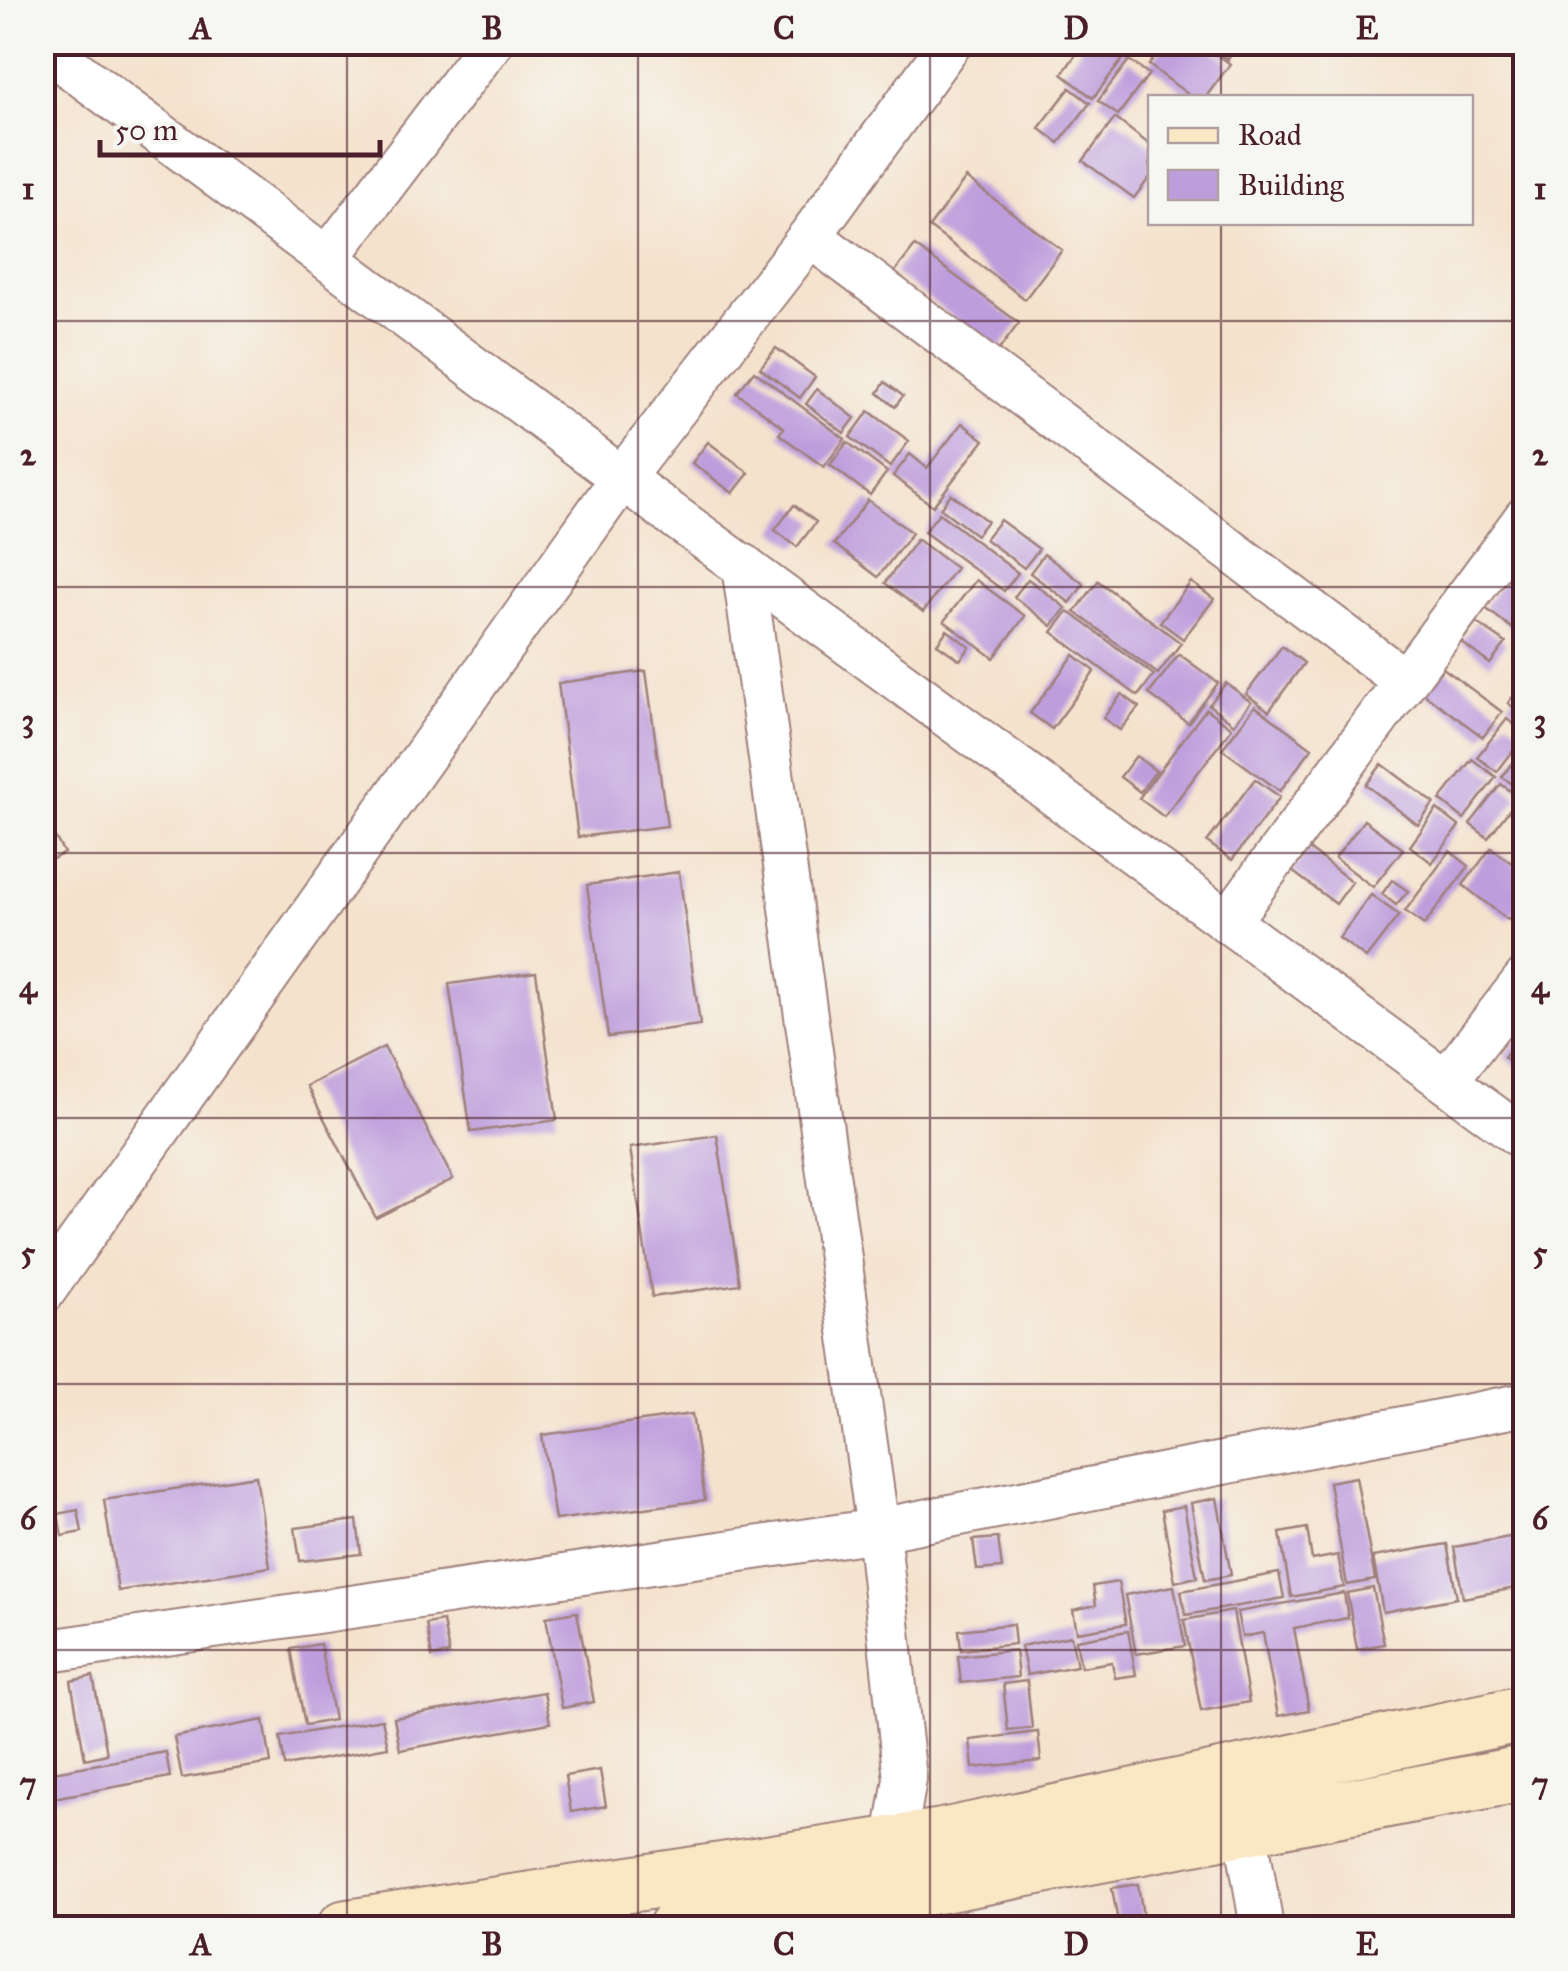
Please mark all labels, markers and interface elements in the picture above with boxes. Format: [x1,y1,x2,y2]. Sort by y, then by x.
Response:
text: A [188,9,212,48]
text: B [481,9,503,48]
text: C [773,9,795,48]
text: D [1063,9,1089,48]
text: E [1356,9,1379,48]
scale bar [100,95,380,157]
legend [1148,95,1473,225]
text: 50 m [115,112,178,148]
text: Road [1238,117,1302,153]
text: Building [1238,167,1345,203]
text: 1 [22,169,35,208]
text: 1 [1534,169,1547,208]
text: 2 [20,435,37,474]
text: 2 [1532,435,1549,474]
text: 3 [22,701,34,740]
text: 3 [1534,701,1546,740]
text: 4 [19,967,38,1006]
text: 4 [1531,967,1550,1006]
text: 5 [21,1233,36,1272]
text: 5 [1533,1233,1548,1272]
text: 6 [20,1499,38,1538]
text: 6 [1532,1499,1550,1538]
text: 7 [19,1764,37,1803]
text: 7 [1531,1764,1549,1803]
text: A [188,1925,212,1964]
text: B [481,1925,503,1964]
text: C [773,1925,795,1964]
text: D [1063,1925,1089,1964]
text: E [1356,1925,1379,1964]

